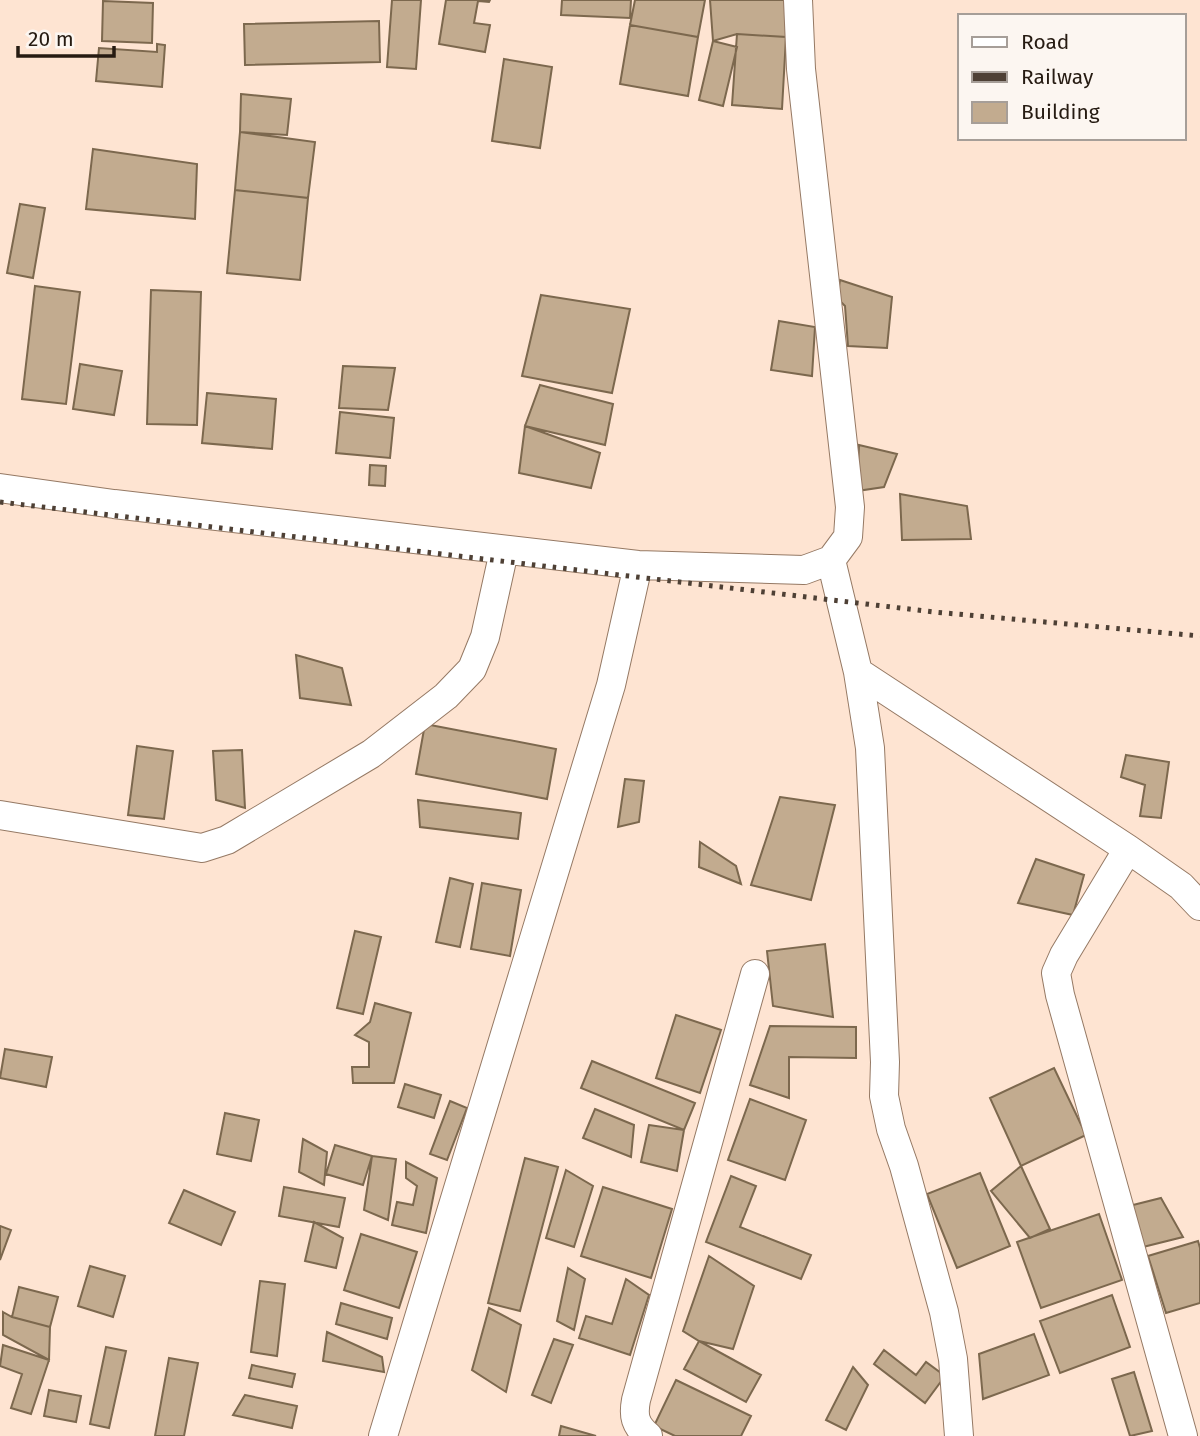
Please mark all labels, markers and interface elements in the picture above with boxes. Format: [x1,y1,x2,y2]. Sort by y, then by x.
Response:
scale bar [18,14,114,58]
legend [958,14,1186,140]
text: 20 m [28,26,74,52]
text: Road [1021,29,1069,55]
text: Railway [1021,64,1094,90]
text: Building [1021,99,1100,125]

